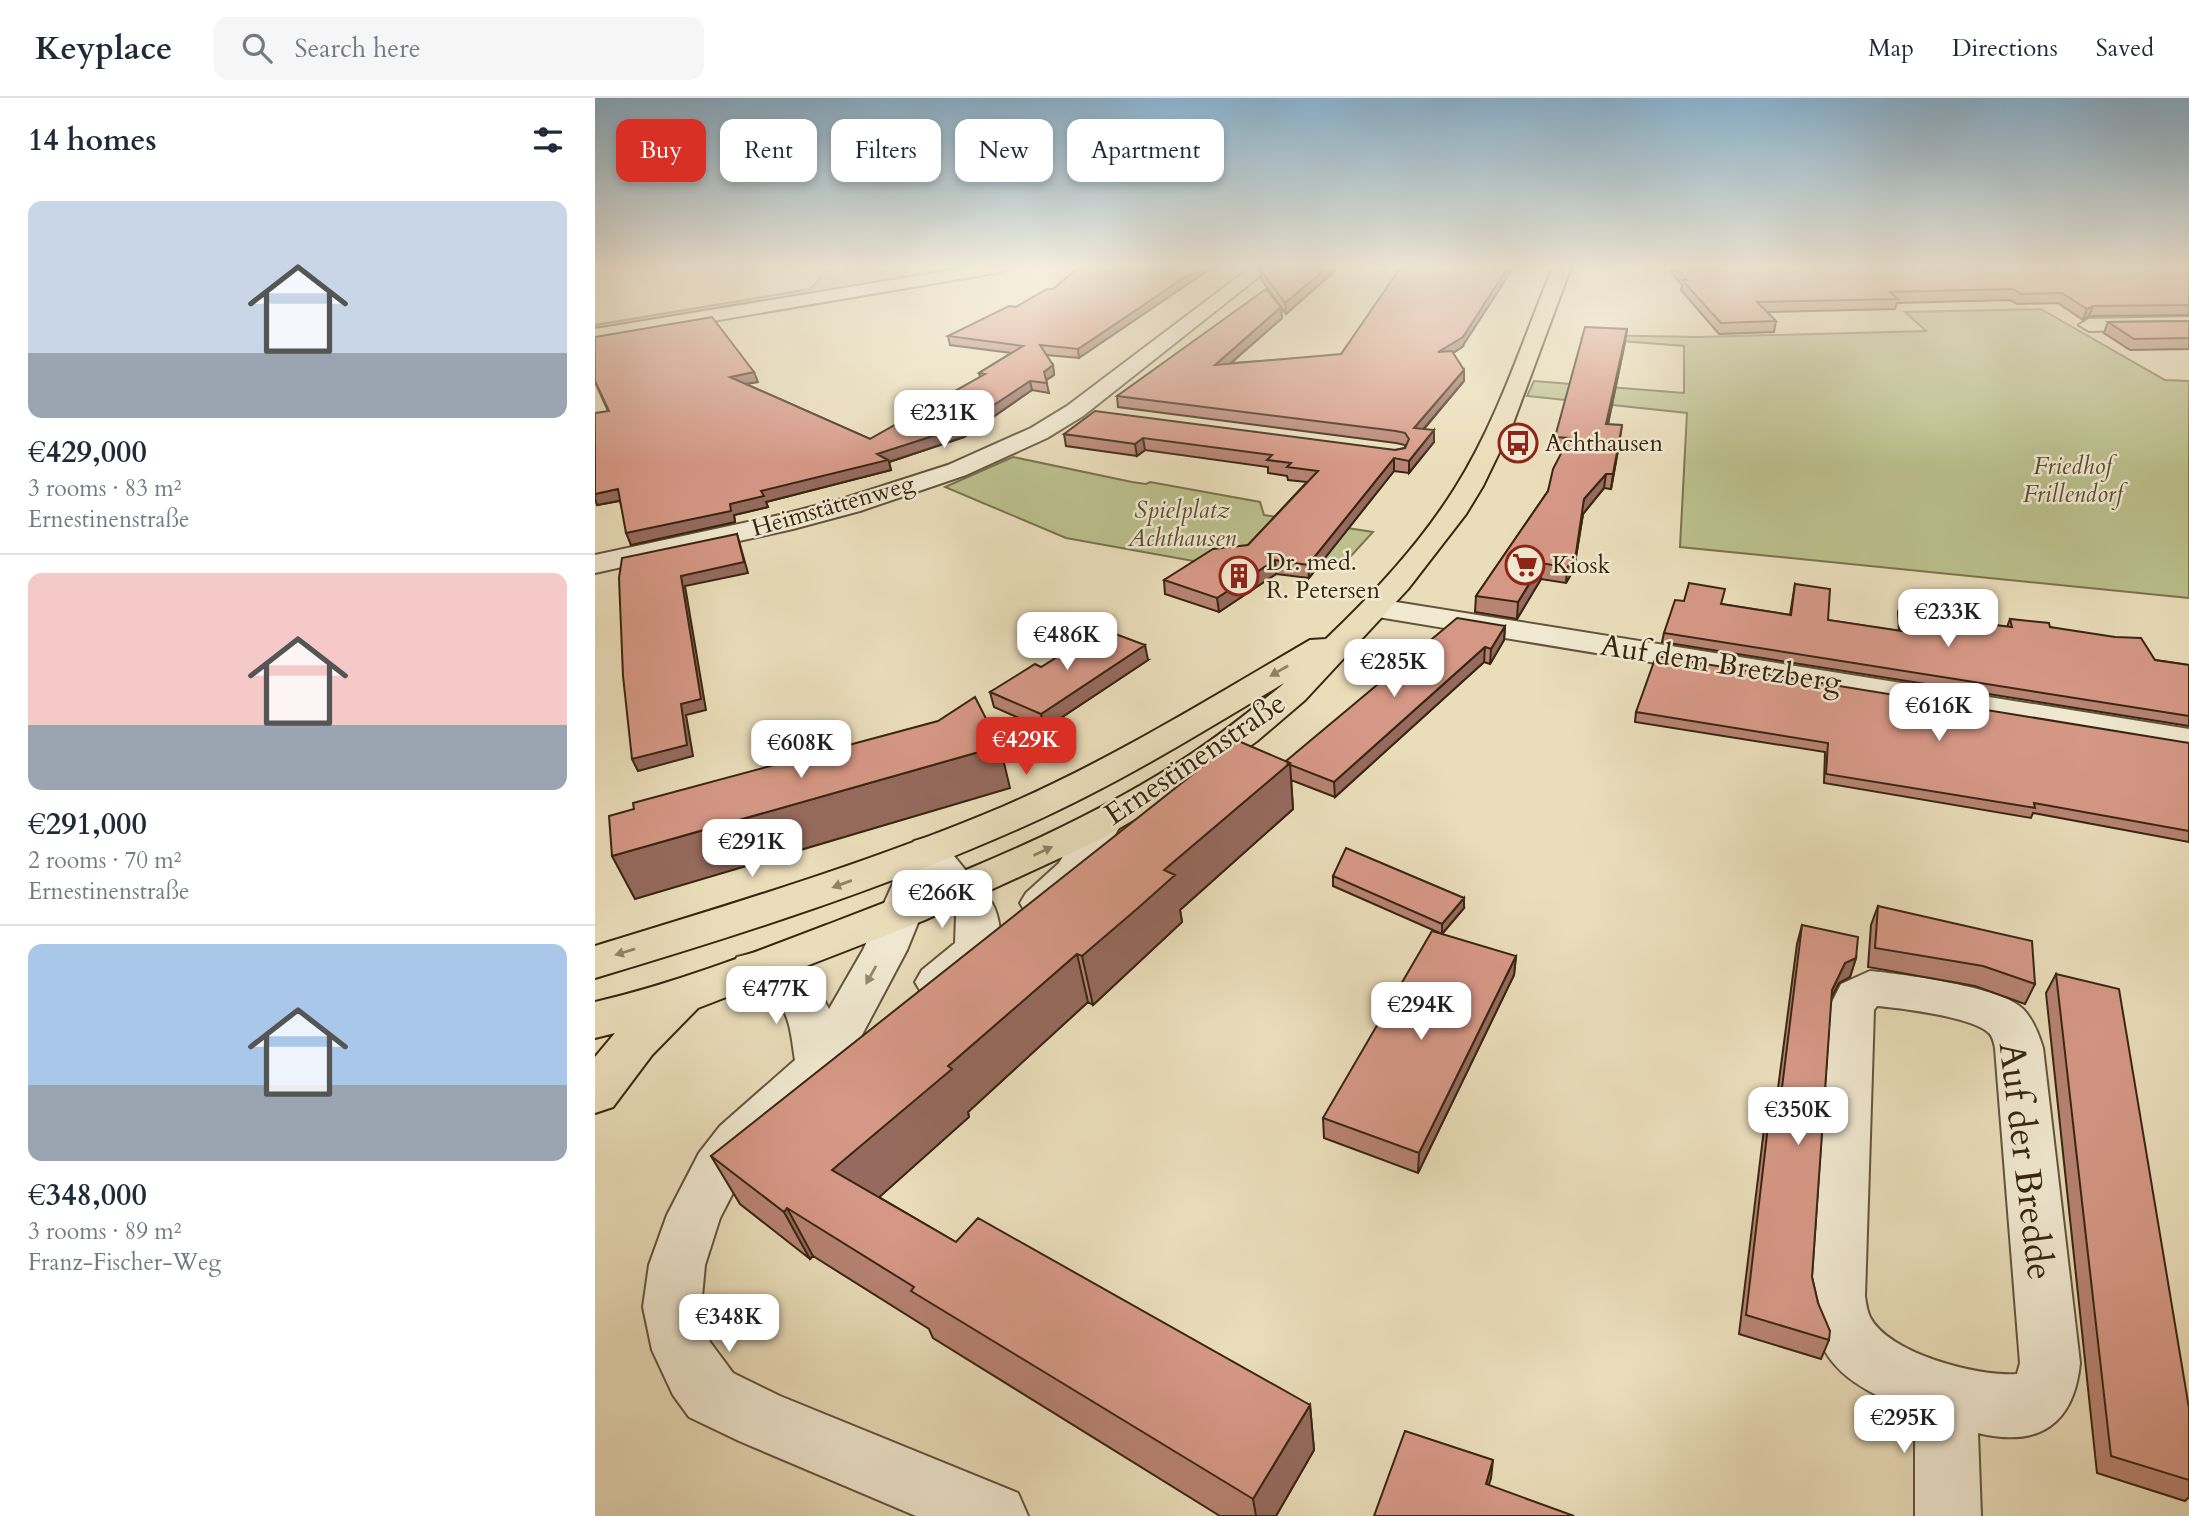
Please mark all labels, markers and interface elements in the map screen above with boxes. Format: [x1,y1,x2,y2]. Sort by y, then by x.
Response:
search box [214,17,704,80]
text: Keyplace [35,26,172,71]
icon: search [238,29,276,67]
text: Search here [294,31,420,66]
text: Map [1868,32,1914,65]
text: Directions [1952,32,2058,65]
text: Saved [2096,32,2154,65]
chip: Buy [616,119,706,182]
chip: Rent [720,119,817,182]
chip: Filters [831,119,941,182]
chip: New [955,119,1053,182]
chip: Apartment [1067,119,1224,182]
text: 14 homes [28,120,157,161]
icon: filters [529,121,567,159]
icon: home [235,246,361,372]
pin: €231K [895,390,993,450]
text: €231K [910,397,978,428]
bus stop icon: Achthausen [1497,422,1539,464]
place label: Achthausen [1545,427,1663,460]
text: €429,000 [28,432,147,473]
park label: Friedhof Frillendorf [2023,450,2128,511]
street label: Heimstättenweg [748,467,919,545]
text: 3 rooms · 83 m² [28,473,181,504]
park label: Spielplatz Achthausen [1127,494,1236,555]
text: Ernestinenstraße [28,504,190,535]
supermarket icon: Kiosk [1504,544,1546,586]
place label: Dr. med. R. Petersen [1266,546,1380,607]
place label: Kiosk [1552,549,1611,582]
building icon: Dr. med. R. Petersen [1218,555,1260,597]
pin: €233K [1899,589,1997,649]
text: €233K [1914,596,1982,627]
pin: €486K [1018,612,1116,672]
icon: home [235,618,361,744]
text: €486K [1033,619,1101,650]
street label: Auf dem Bretzberg [1598,625,1845,703]
pin: €285K [1345,640,1443,699]
text: €285K [1360,646,1428,677]
one-way arrow [1269,665,1288,678]
street label: Ernestinenstraße [1096,683,1294,835]
pin: €616K [1890,684,1988,743]
text: €616K [1905,690,1973,721]
pin: €429K [977,718,1075,777]
pin: €608K [752,720,850,780]
text: €429K [992,724,1060,755]
text: €608K [767,727,835,758]
text: €291,000 [28,804,147,845]
pin: €291K [703,820,801,879]
text: €291K [718,826,786,857]
text: 2 rooms · 70 m² [28,845,181,876]
one-way arrow [1032,845,1053,856]
pin: €266K [893,870,991,930]
text: Ernestinenstraße [28,876,190,907]
text: €266K [908,877,976,908]
one-way arrow [831,879,852,890]
one-way arrow [614,948,635,958]
one-way arrow [865,965,877,984]
pin: €477K [727,967,825,1026]
text: €477K [742,973,810,1004]
pin: €294K [1372,982,1470,1042]
icon: home [235,989,361,1115]
text: €294K [1387,989,1455,1020]
street label: Auf der Bredde [1987,1039,2065,1283]
pin: €350K [1749,1088,1847,1147]
text: €350K [1764,1094,1832,1125]
text: €348,000 [28,1175,147,1216]
text: 3 rooms · 89 m² [28,1216,181,1247]
text: Franz-Fischer-Weg [28,1247,221,1278]
pin: €348K [680,1294,778,1354]
text: €348K [695,1301,763,1332]
pin: €295K [1855,1396,1953,1455]
text: €295K [1870,1402,1938,1433]

